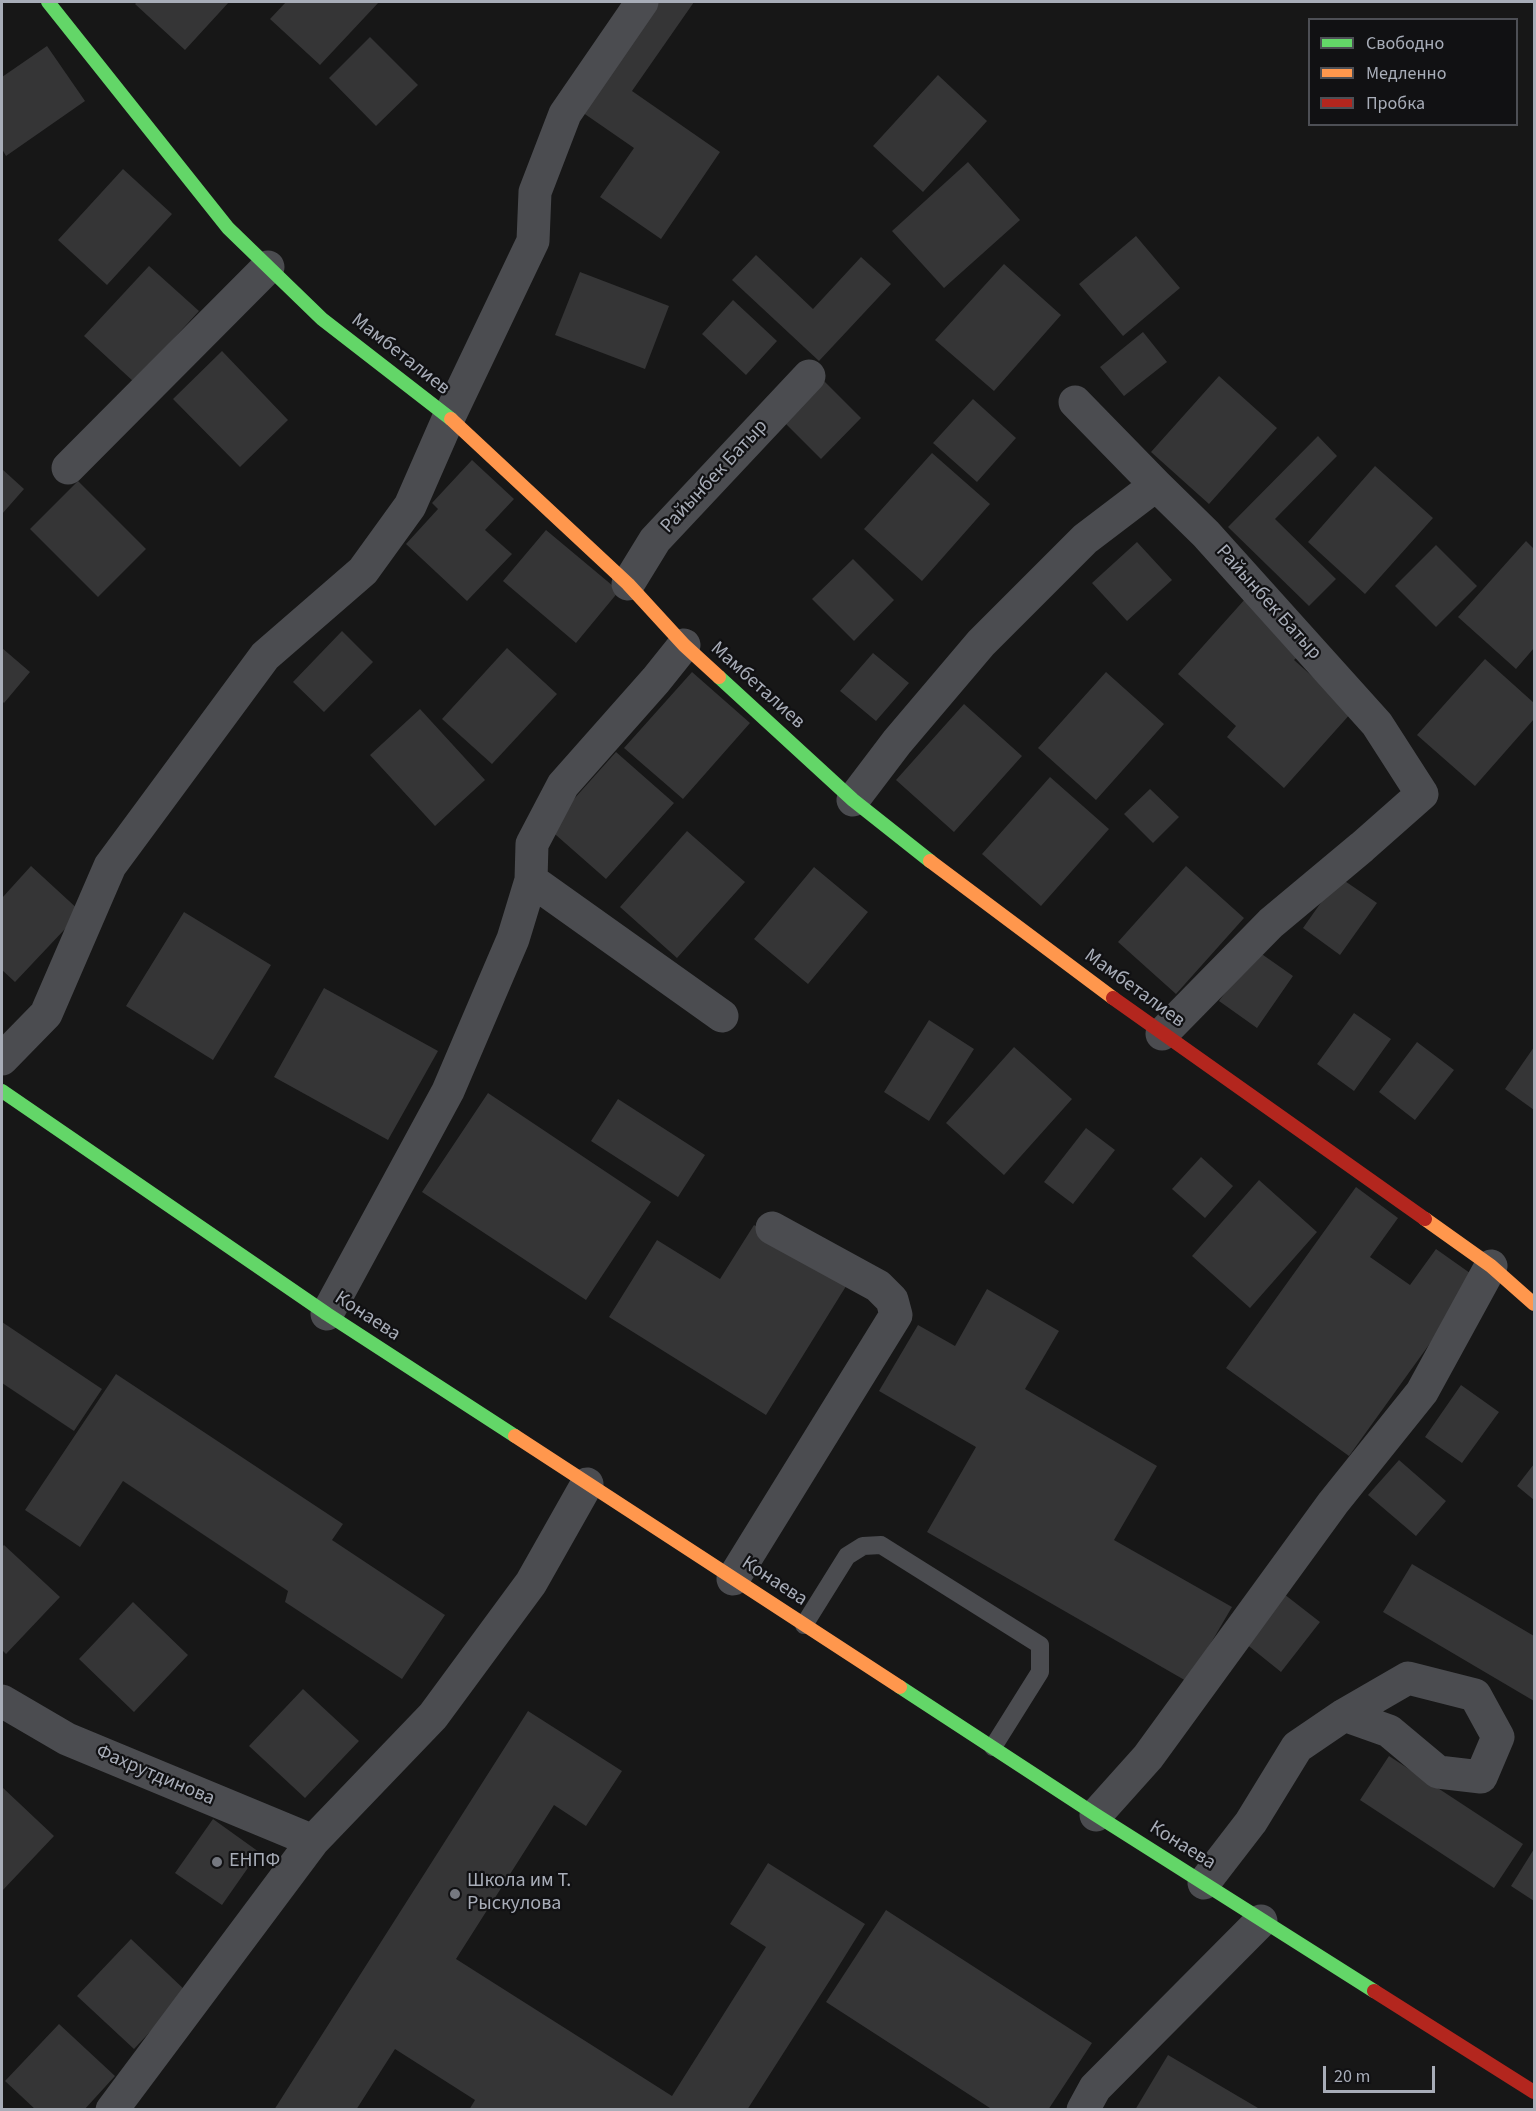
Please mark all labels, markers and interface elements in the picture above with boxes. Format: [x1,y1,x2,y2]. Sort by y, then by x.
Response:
legend [1308,18,1518,126]
text: Свободно [1366,31,1444,56]
text: Медленно [1366,61,1446,86]
text: Пробка [1366,91,1425,116]
street label: Мамбеталиев [346,309,454,401]
street label: Райынбек Батыр [656,415,774,539]
street label: Райынбек Батыр [1210,541,1326,665]
street label: Мамбеталиев [705,637,809,735]
street label: Мамбеталиев [1079,944,1189,1034]
street label: Конаева [330,1287,404,1347]
street label: Конаева [737,1552,811,1612]
street label: Фахрутдинова [92,1740,218,1812]
street label: Конаева [1144,1816,1220,1876]
place label: ЕНПФ [229,1850,280,1874]
marker: ЕНПФ [210,1855,224,1869]
place label: Школа им Т. Рыскулова [467,1870,571,1917]
marker: Школа им Т. Рыскулова [448,1887,462,1901]
scale bar [1326,2054,1438,2092]
text: 20 m [1334,2064,1370,2089]

